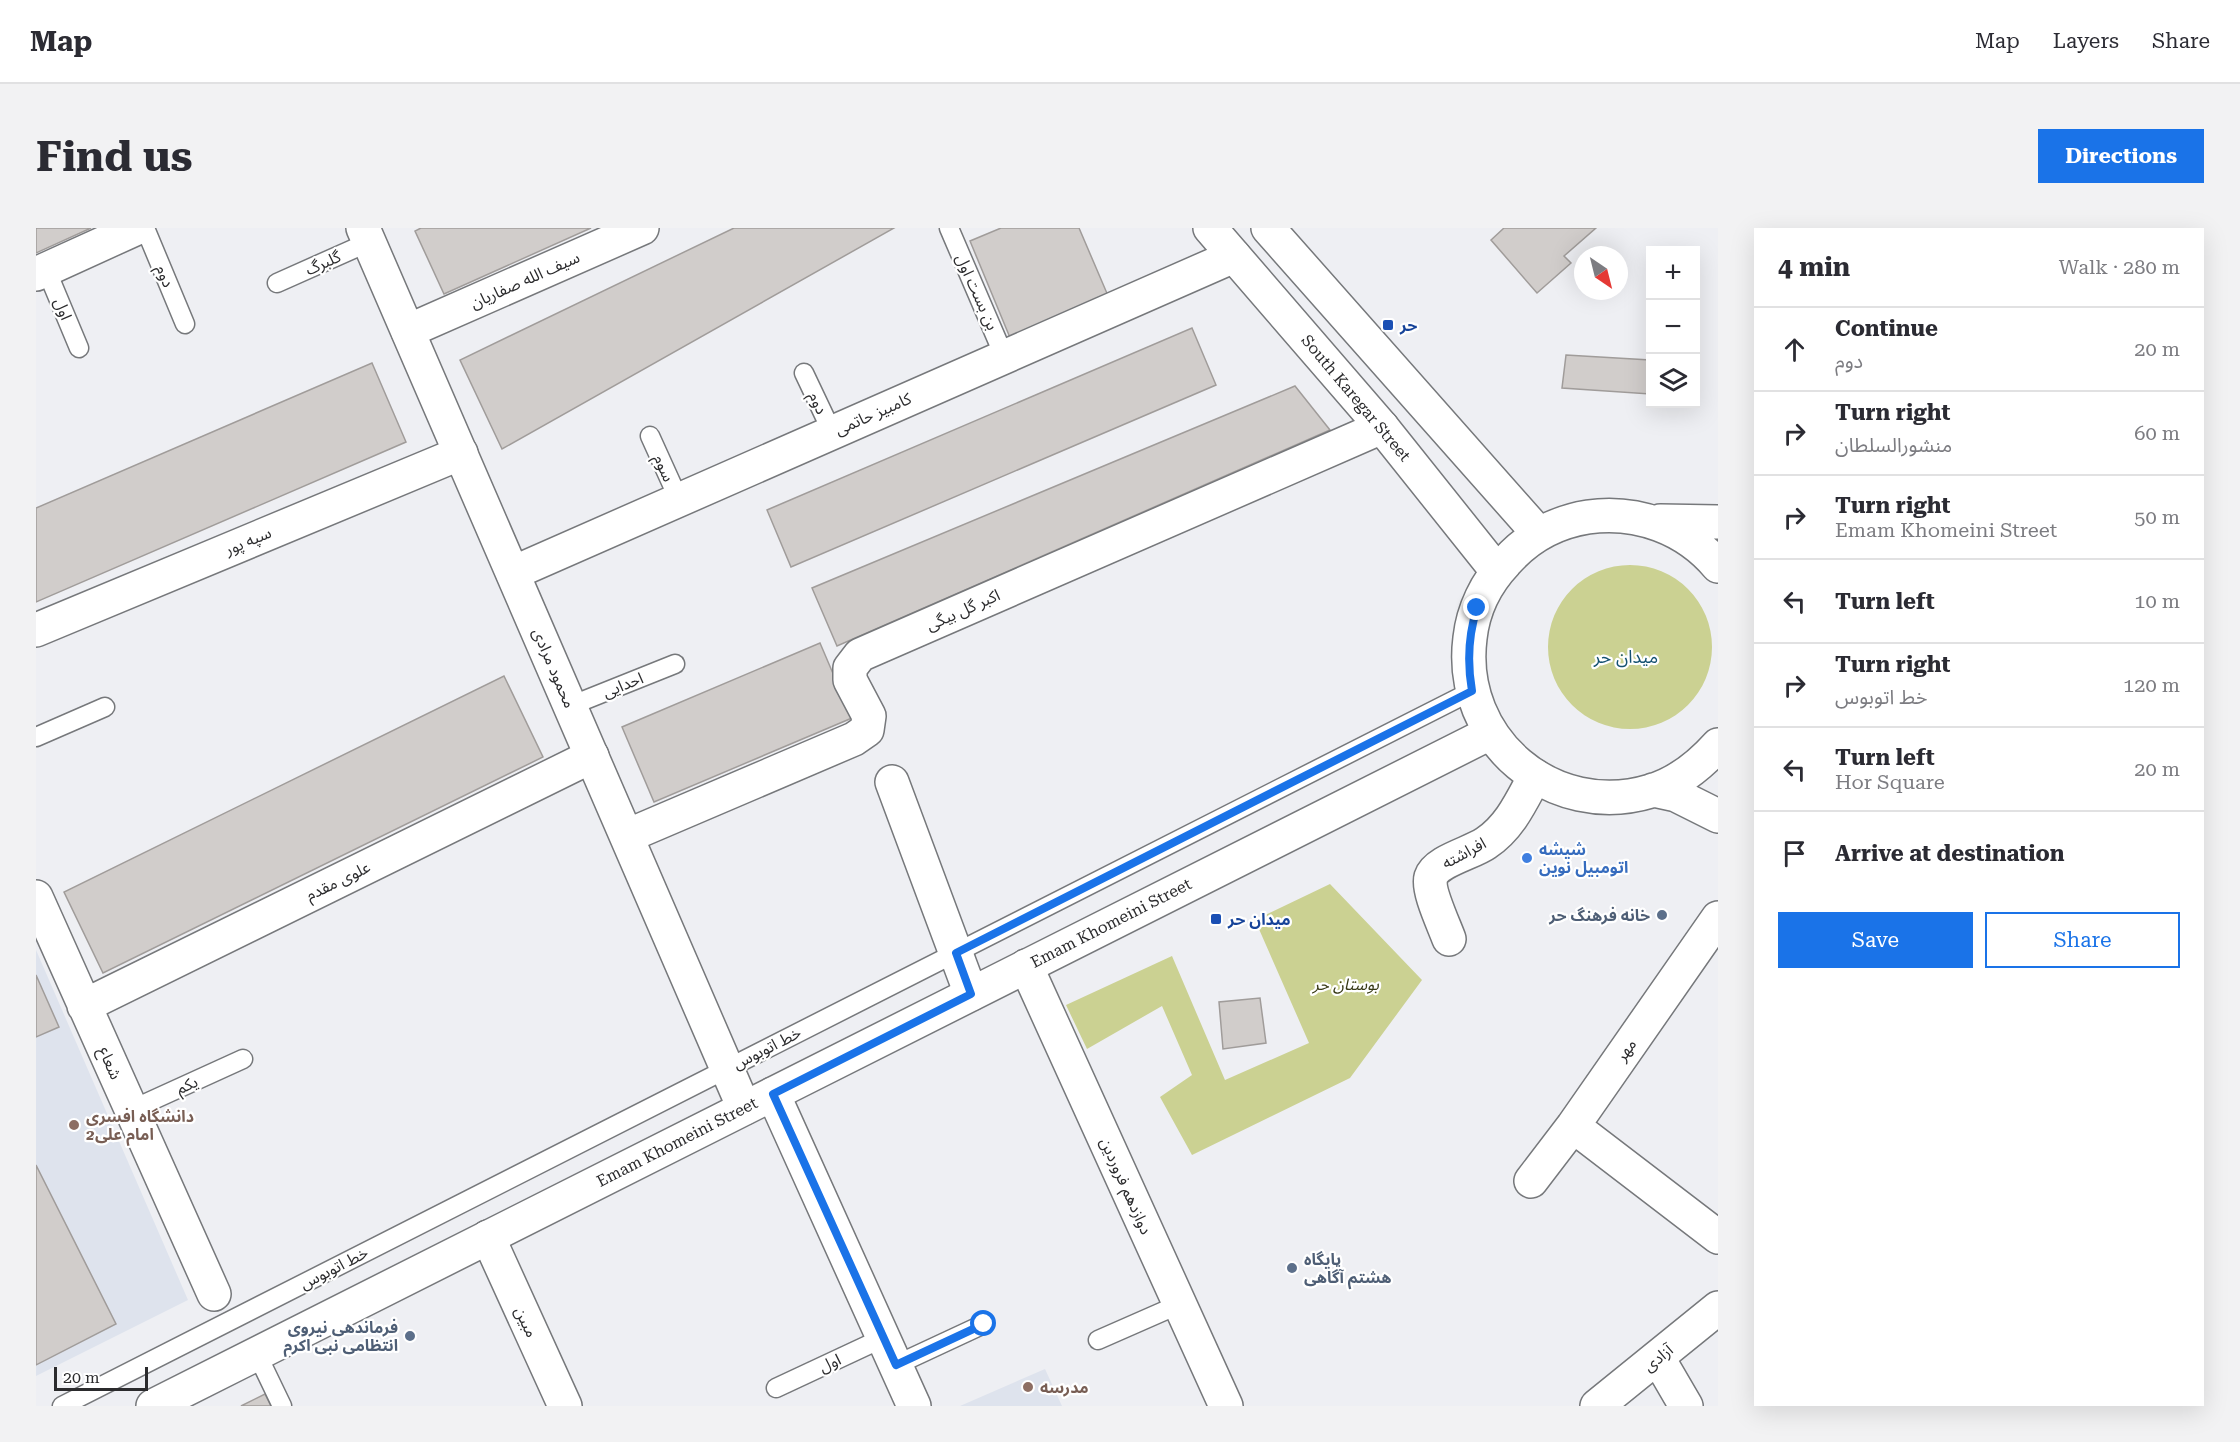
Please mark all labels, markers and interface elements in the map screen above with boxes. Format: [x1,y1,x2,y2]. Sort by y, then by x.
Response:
text: Map [30,25,92,58]
text: Map [1975,29,2020,53]
text: Layers [2053,29,2119,53]
text: Share [2152,29,2210,53]
button: Directions [2038,129,2204,183]
text: Find us [36,132,193,181]
north arrow [1574,246,1628,300]
map controls [1646,246,1700,408]
button: + [1646,246,1700,300]
street label: گلبرگ [302,247,344,279]
street label: سیف الله صفاریان [467,247,583,313]
street label: بن بست اول [951,251,1002,334]
text: 4 min [1778,252,1850,282]
text: Walk · 280 m [2059,255,2180,279]
street label: دوم [149,262,178,291]
street label: اول [49,295,76,323]
button: − [1646,300,1700,354]
place label: حر [1399,316,1417,335]
text: Continue [1835,316,1938,341]
marker: حر [1381,318,1395,332]
street label: South Karegar Street [1297,331,1415,465]
icon: ahead [1778,333,1811,366]
text: 20 m [2134,337,2180,361]
text: دوم [1835,349,1863,373]
button: layers [1646,354,1700,408]
street label: دوم [802,389,831,418]
street label: کامبیز حاتمی [832,389,914,439]
text: Turn right [1835,400,1950,425]
icon: right [1778,417,1811,450]
text: 60 m [2134,421,2180,445]
text: منشورالسلطان [1835,433,1952,457]
street label: سوم [647,451,678,486]
text: Turn right [1835,493,1950,518]
icon: right [1778,501,1811,534]
text: 50 m [2134,505,2180,529]
text: Emam Khomeini Street [1835,518,2057,542]
street label: سپه پور [221,523,274,561]
street label: اکبر گل بیگی [923,585,1003,635]
icon: left [1778,585,1811,618]
text: Turn left [1835,589,1935,614]
text: 10 m [2134,589,2180,613]
route end [1463,594,1489,620]
street label: محمود مرادی [529,625,579,711]
district label: میدان حر [1593,646,1658,668]
text: Turn right [1835,652,1950,677]
street label: احدایی [600,668,646,702]
icon: right [1778,669,1811,702]
text: 120 m [2123,673,2180,697]
text: خط اتوبوس [1835,685,1928,709]
text: Turn left [1835,745,1935,770]
icon: left [1778,753,1811,786]
text: 20 m [2134,757,2180,781]
text: Hor Square [1835,770,1945,794]
street label: افراشته [1439,834,1489,872]
icon: arrive [1778,837,1811,870]
place label: شیشه اتومبیل نوین [1539,840,1628,877]
text: Arrive at destination [1835,841,2064,866]
marker: شیشه اتومبیل نوین [1520,851,1534,865]
street label: علوی مقدم [303,857,375,907]
street label: Emam Khomeini Street [1027,874,1195,972]
place label: خانه فرهنگ حر [1548,906,1650,925]
marker: خانه فرهنگ حر [1655,908,1669,922]
place label: میدان حر [1227,910,1291,929]
marker: میدان حر [1209,912,1223,926]
button: Save [1778,912,1973,968]
button: Share [1985,912,2180,968]
park label: بوستان حر [1311,975,1380,994]
street label: خط اتوبوس [730,1023,804,1073]
street label: مهر [1611,1035,1640,1066]
street label: شعاع [92,1044,126,1083]
street label: یکم [173,1072,202,1101]
street label: Emam Khomeini Street [593,1093,761,1191]
place label: دانشگاه افسری امام علی2 [86,1107,194,1146]
marker: دانشگاه افسری امام علی2 [67,1118,81,1132]
street label: دوازدهم فروردین [1093,1135,1156,1239]
street label: خط اتوبوس [297,1243,371,1293]
place label: پایگاه هشتم آگاهی [1304,1250,1391,1290]
marker: پایگاه هشتم آگاهی [1285,1261,1299,1275]
street label: مبین [511,1304,541,1340]
route start [970,1310,996,1336]
place label: فرماندهی نیروی انتظامی نبی اکرم [284,1318,398,1357]
marker: فرماندهی نیروی انتظامی نبی اکرم [403,1329,417,1343]
street label: آزادی [1639,1339,1678,1376]
street label: اول [816,1350,844,1377]
scale bar [54,1364,148,1392]
text: 20 m [63,1368,100,1387]
place label: مدرسه [1040,1378,1089,1397]
marker: مدرسه [1021,1380,1035,1394]

